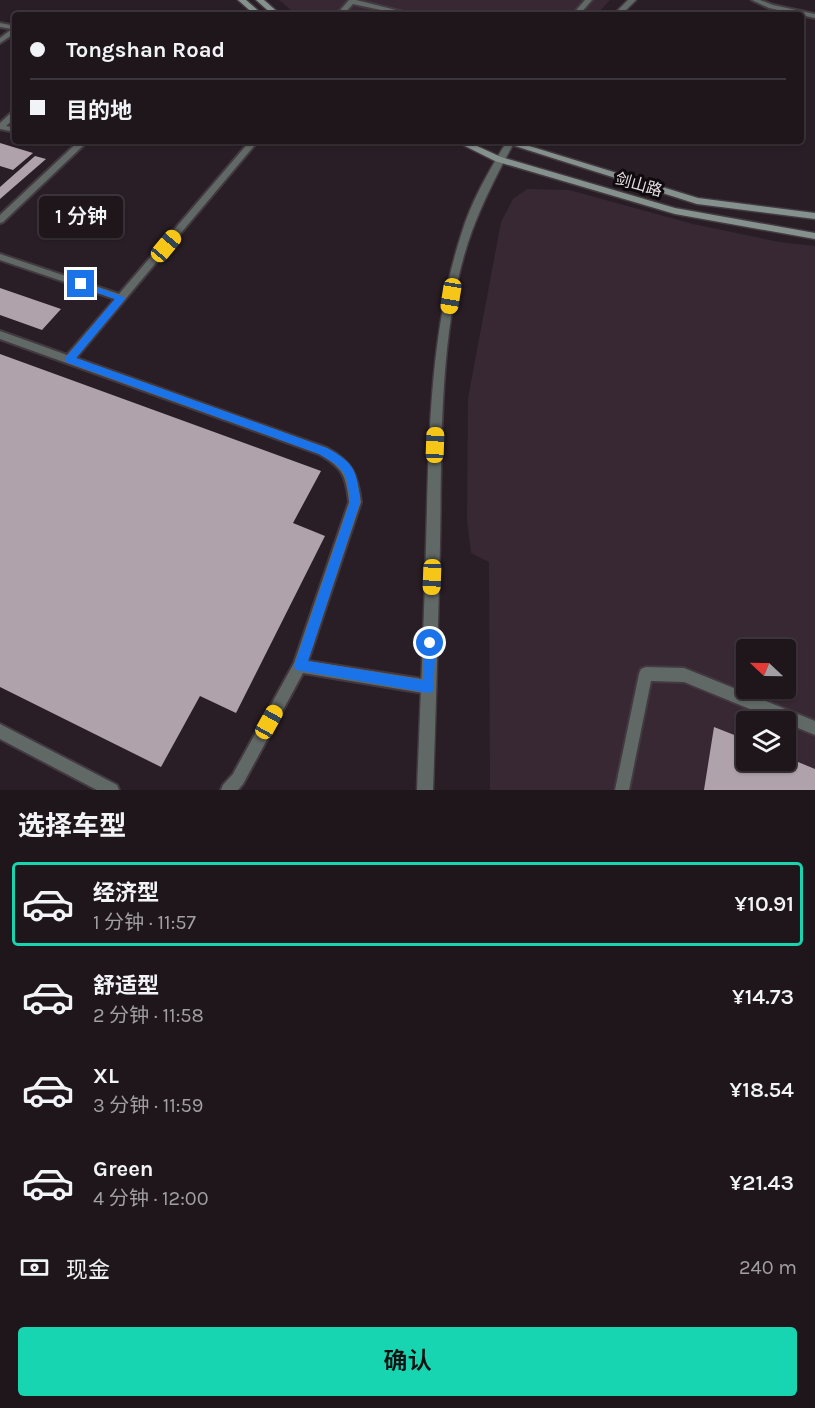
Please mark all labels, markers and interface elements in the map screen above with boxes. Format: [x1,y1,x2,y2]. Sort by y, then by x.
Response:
text: Tongshan Road [66,37,225,63]
text: 目的地 [66,98,132,124]
street label: 剑山路 [613,169,665,200]
callout: 1 分钟 [39,197,123,239]
text: 1 分钟 [55,205,107,228]
car [148,226,184,266]
route end [67,270,94,297]
car [439,277,463,315]
car [425,427,445,463]
car [422,559,442,595]
route start [416,629,443,656]
north arrow [736,639,796,699]
map controls [736,639,796,771]
car [252,702,286,742]
button: layers [736,711,796,771]
text: 选择车型 [18,810,126,842]
icon: car [21,877,75,931]
text: 经济型 [93,880,159,906]
text: ¥10.91 [735,891,794,917]
text: 1 分钟 · 11:57 [93,911,196,934]
icon: car [21,970,75,1024]
text: 舒适型 [93,973,159,999]
text: ¥14.73 [732,984,794,1010]
text: 2 分钟 · 11:58 [93,1004,204,1027]
icon: car [21,1063,75,1117]
text: XL [93,1063,119,1089]
text: ¥18.54 [730,1077,794,1103]
text: 3 分钟 · 11:59 [93,1094,203,1117]
icon: car [21,1156,75,1210]
text: Green [93,1156,154,1182]
text: ¥21.43 [730,1170,794,1196]
text: 4 分钟 · 12:00 [93,1187,209,1210]
icon: cash [18,1251,51,1284]
text: 240 m [739,1256,797,1279]
text: 现金 [66,1257,110,1283]
button: 确认 [18,1327,797,1396]

